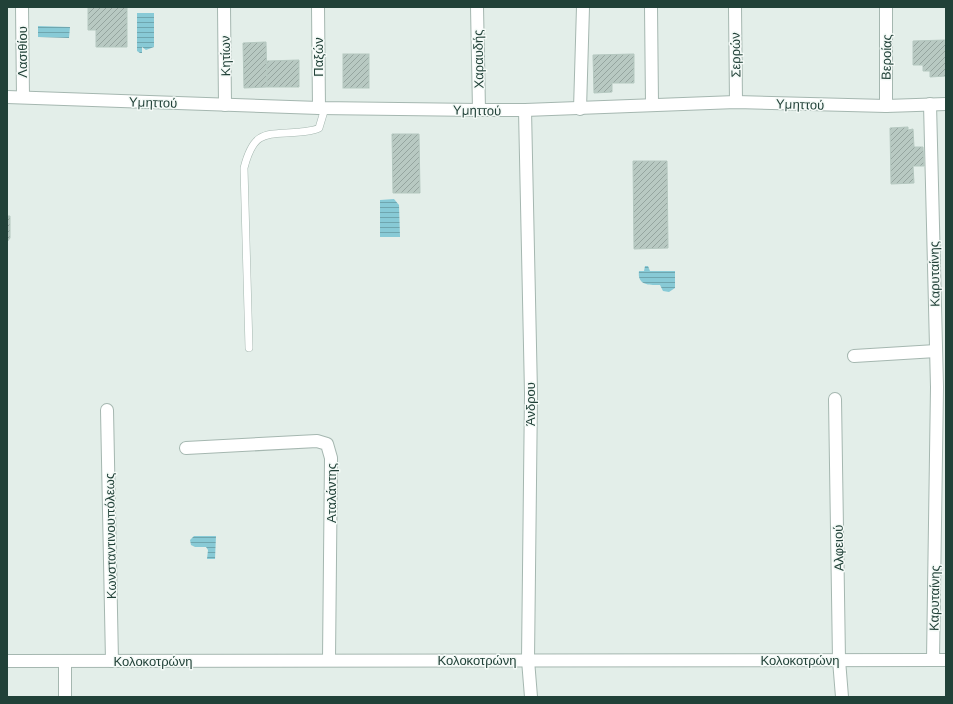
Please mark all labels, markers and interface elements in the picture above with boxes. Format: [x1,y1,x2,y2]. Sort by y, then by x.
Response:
street label: Λασιθίου [15,26,30,78]
street label: Χαραυδής [470,29,487,89]
street label: Σερρών [728,32,743,78]
street label: Βεροίας [879,34,894,80]
street label: Κητίων [218,36,233,76]
street label: Παξών [311,37,326,77]
street label: Υμηττού [129,94,177,111]
street label: Υμηττού [776,96,824,113]
street label: Υμηττού [453,103,501,118]
street label: Καρυταίνης [926,241,943,307]
street label: Άνδρου [523,382,538,426]
street label: Αταλάντης [324,463,339,523]
street label: Κωνσταντινουπόλεως [102,473,119,599]
street label: Αλφειού [831,525,846,571]
street label: Καρυταίνης [926,565,943,631]
street label: Κολοκοτρώνη [438,653,516,668]
street label: Κολοκοτρώνη [761,653,839,668]
street label: Κολοκοτρώνη [114,654,192,669]

